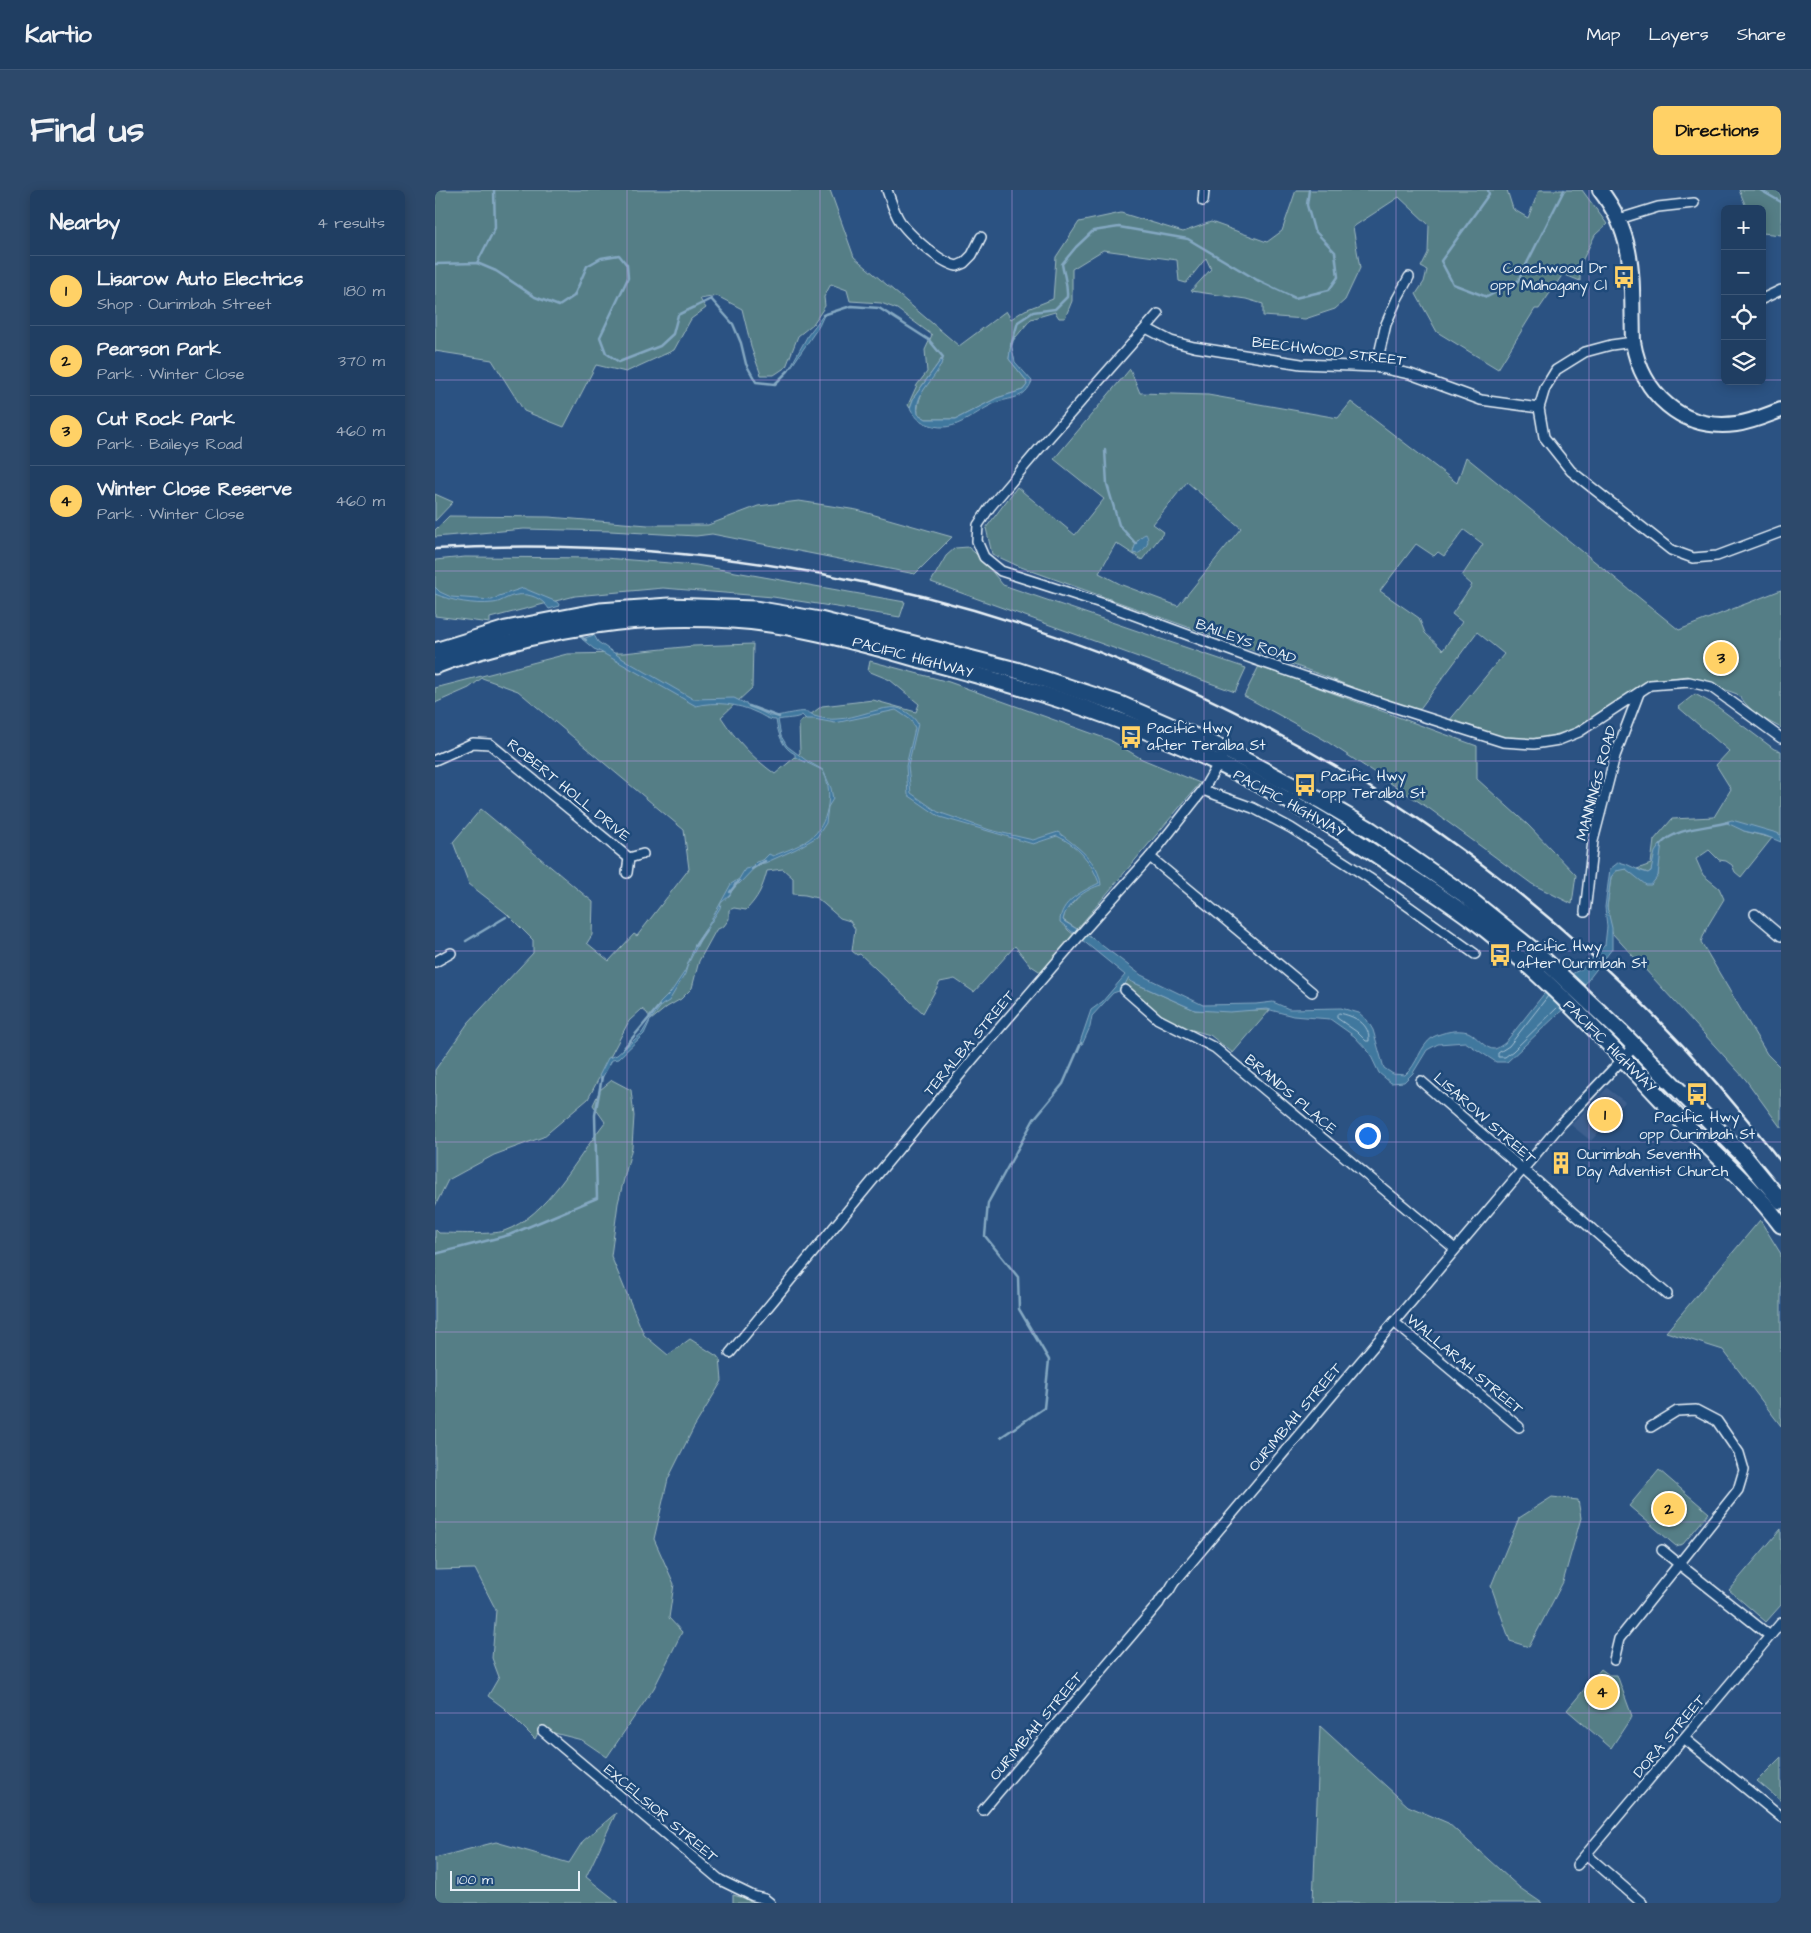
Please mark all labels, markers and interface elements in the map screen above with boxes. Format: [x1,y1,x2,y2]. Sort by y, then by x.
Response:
text: Kartio [25,18,92,52]
text: Map [1586,22,1620,47]
text: Layers [1648,22,1709,47]
text: Share [1737,22,1786,47]
text: Find us [30,106,144,155]
button: Directions [1653,106,1781,155]
map controls [1721,205,1766,385]
button: + [1721,205,1766,250]
text: Nearby [50,208,120,237]
text: 4 results [317,212,385,234]
button: − [1721,250,1766,295]
place label: Coachwood Dr opp Mahogany Cl [1490,258,1607,297]
bus stop icon: Coachwood Dr opp Mahogany Cl [1611,264,1637,290]
text: Lisarow Auto Electrics [97,266,303,293]
text: 1 [65,280,67,302]
text: 180 m [344,280,385,302]
text: Shop · Ourimbah Street [97,293,272,315]
button: locate [1721,295,1766,340]
street label: BEECHWOOD STREET [1251,332,1408,371]
text: Pearson Park [97,336,221,363]
button: layers [1721,340,1766,385]
text: 2 [61,350,71,372]
text: 370 m [338,350,385,372]
text: Park · Winter Close [97,363,244,385]
text: Cut Rock Park [97,406,235,433]
text: 3 [62,420,70,442]
text: 460 m [335,420,385,442]
text: Park · Baileys Road [97,433,242,455]
text: Winter Close Reserve [97,476,292,503]
text: 4 [61,490,71,512]
text: 460 m [335,490,385,512]
text: Park · Winter Close [97,503,244,525]
street label: BAILEYS ROAD [1193,614,1299,669]
street label: PACIFIC HIGHWAY [850,631,975,684]
pin: 3 [1705,639,1737,677]
place label: Pacific Hwy after Teralba St [1147,718,1266,756]
street label: MANNINGS ROAD [1571,723,1622,843]
bus stop icon: Pacific Hwy after Teralba St [1118,724,1144,750]
street label: ROBERT HOLL DRIVE [503,734,635,847]
street label: PACIFIC HIGHWAY [1229,764,1348,843]
place label: Pacific Hwy opp Teralba St [1321,766,1426,804]
bus stop icon: Pacific Hwy opp Teralba St [1292,772,1318,798]
place label: Pacific Hwy after Ourimbah St [1517,936,1647,974]
bus stop icon: Pacific Hwy after Ourimbah St [1487,942,1513,968]
street label: TERALBA STREET [919,986,1020,1101]
street label: PACIFIC HIGHWAY [1558,995,1661,1098]
street label: BRANDS PLACE [1240,1049,1341,1139]
street label: LISAROW STREET [1429,1068,1541,1169]
bus stop icon: Pacific Hwy opp Ourimbah St [1684,1081,1710,1107]
pin: 1 [1589,1096,1621,1134]
place label: Pacific Hwy opp Ourimbah St [1639,1107,1755,1145]
your location [1355,1123,1381,1149]
place label: Ourimbah Seventh Day Adventist Church [1577,1144,1729,1183]
building icon: Ourimbah Seventh Day Adventist Church [1548,1150,1574,1176]
street label: WALLARAH STREET [1402,1309,1528,1420]
street label: OURIMBAH STREET [1244,1358,1348,1476]
pin: 2 [1653,1490,1685,1528]
street label: OURIMBAH STREET [985,1667,1089,1785]
pin: 4 [1586,1673,1618,1711]
street label: DORA STREET [1628,1690,1711,1782]
street label: EXCELSIOR STREET [599,1759,723,1868]
scale bar [450,1868,580,1891]
text: 100 m [457,1870,493,1890]

